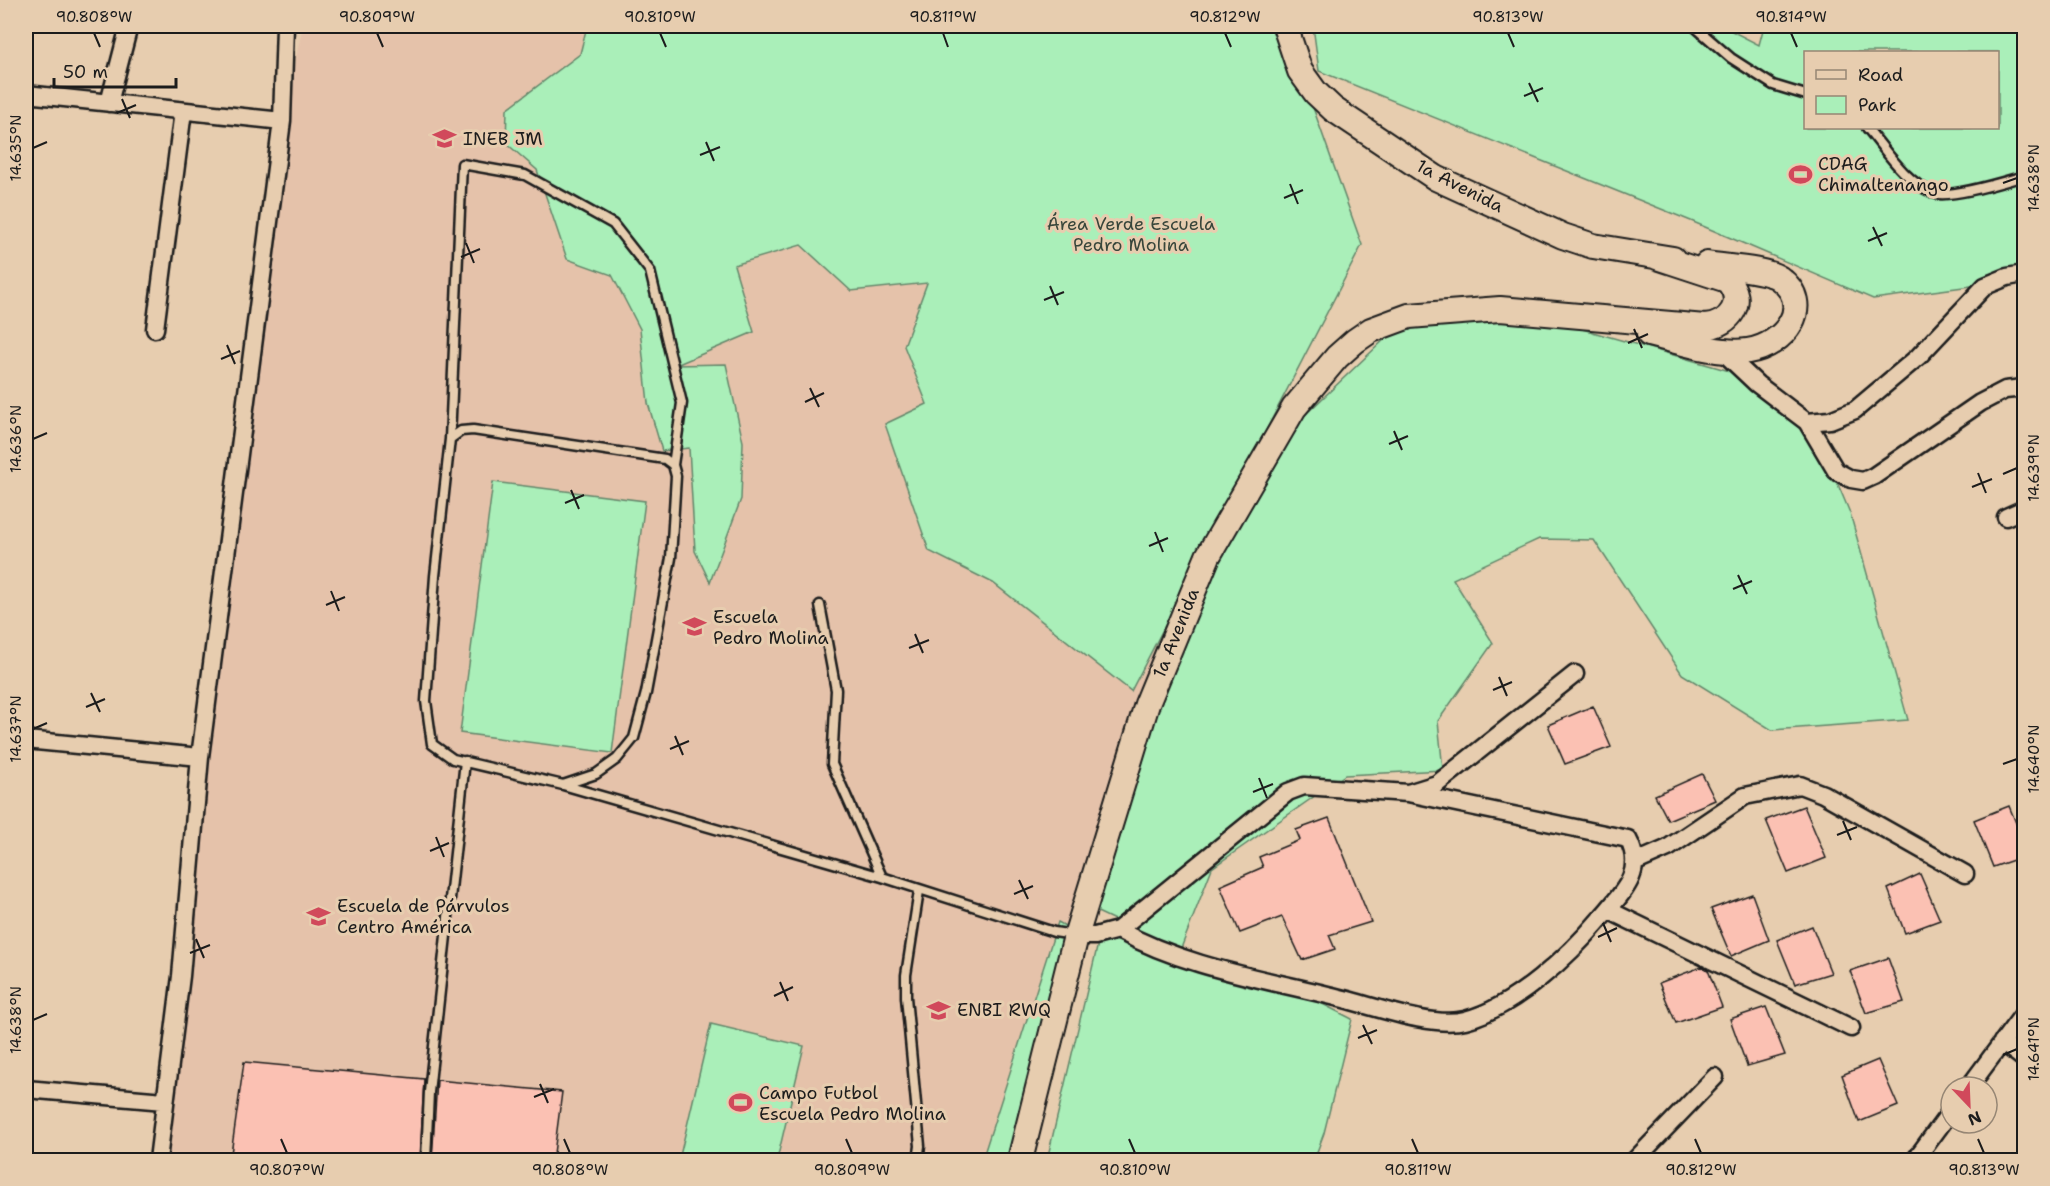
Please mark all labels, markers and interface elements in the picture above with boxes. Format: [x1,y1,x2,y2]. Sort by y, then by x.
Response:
text: 90.808°W [56,7,132,27]
text: 90.809°W [339,7,415,27]
text: 90.810°W [624,7,696,27]
text: 90.811°W [909,7,977,27]
text: 90.812°W [1189,7,1261,27]
text: 90.813°W [1472,7,1544,27]
text: 90.814°W [1755,7,1827,27]
scale bar [54,51,176,89]
legend [1804,51,1999,129]
text: 50 m [63,60,108,84]
text: Road [1858,63,1903,87]
text: Park [1858,93,1897,117]
text: 14.635°N [6,115,26,181]
school or university icon: INEB JM [432,126,458,152]
place label: INEB JM [463,127,543,151]
text: 14.638°N [2024,144,2044,212]
place label: CDAG Chimaltenango [1818,152,1949,197]
street label: 1a Avenida [1412,154,1508,218]
sports icon: CDAG Chimaltenango [1787,161,1813,187]
park label: Área Verde Escuela Pedro Molina [1047,212,1215,257]
text: 14.636°N [6,405,26,473]
text: 14.639°N [2024,434,2044,502]
street label: 1a Avenida [1147,585,1205,681]
place label: Escuela Pedro Molina [713,605,829,650]
school or university icon: Escuela Pedro Molina [682,614,708,640]
text: 14.637°N [6,695,26,763]
text: 14.640°N [2024,725,2044,793]
place label: Escuela de Párvulos Centro América [337,894,510,939]
school or university icon: Escuela de Párvulos Centro América [306,903,332,929]
text: 14.638°N [6,986,26,1054]
school or university icon: ENBI RWQ [926,997,952,1023]
place label: ENBI RWQ [957,998,1051,1022]
text: 14.641°N [2024,1017,2044,1081]
north arrow [1939,1075,1999,1135]
place label: Campo Futbol Escuela Pedro Molina [759,1081,946,1126]
sports icon: Campo Futbol Escuela Pedro Molina [728,1090,754,1116]
text: N [1965,1106,1985,1130]
text: 90.807°W [249,1160,325,1180]
text: 90.808°W [532,1160,608,1180]
text: 90.809°W [814,1160,890,1180]
text: 90.810°W [1099,1160,1171,1180]
text: 90.811°W [1384,1160,1452,1180]
text: 90.812°W [1665,1160,1737,1180]
text: 90.813°W [1948,1160,2020,1180]

